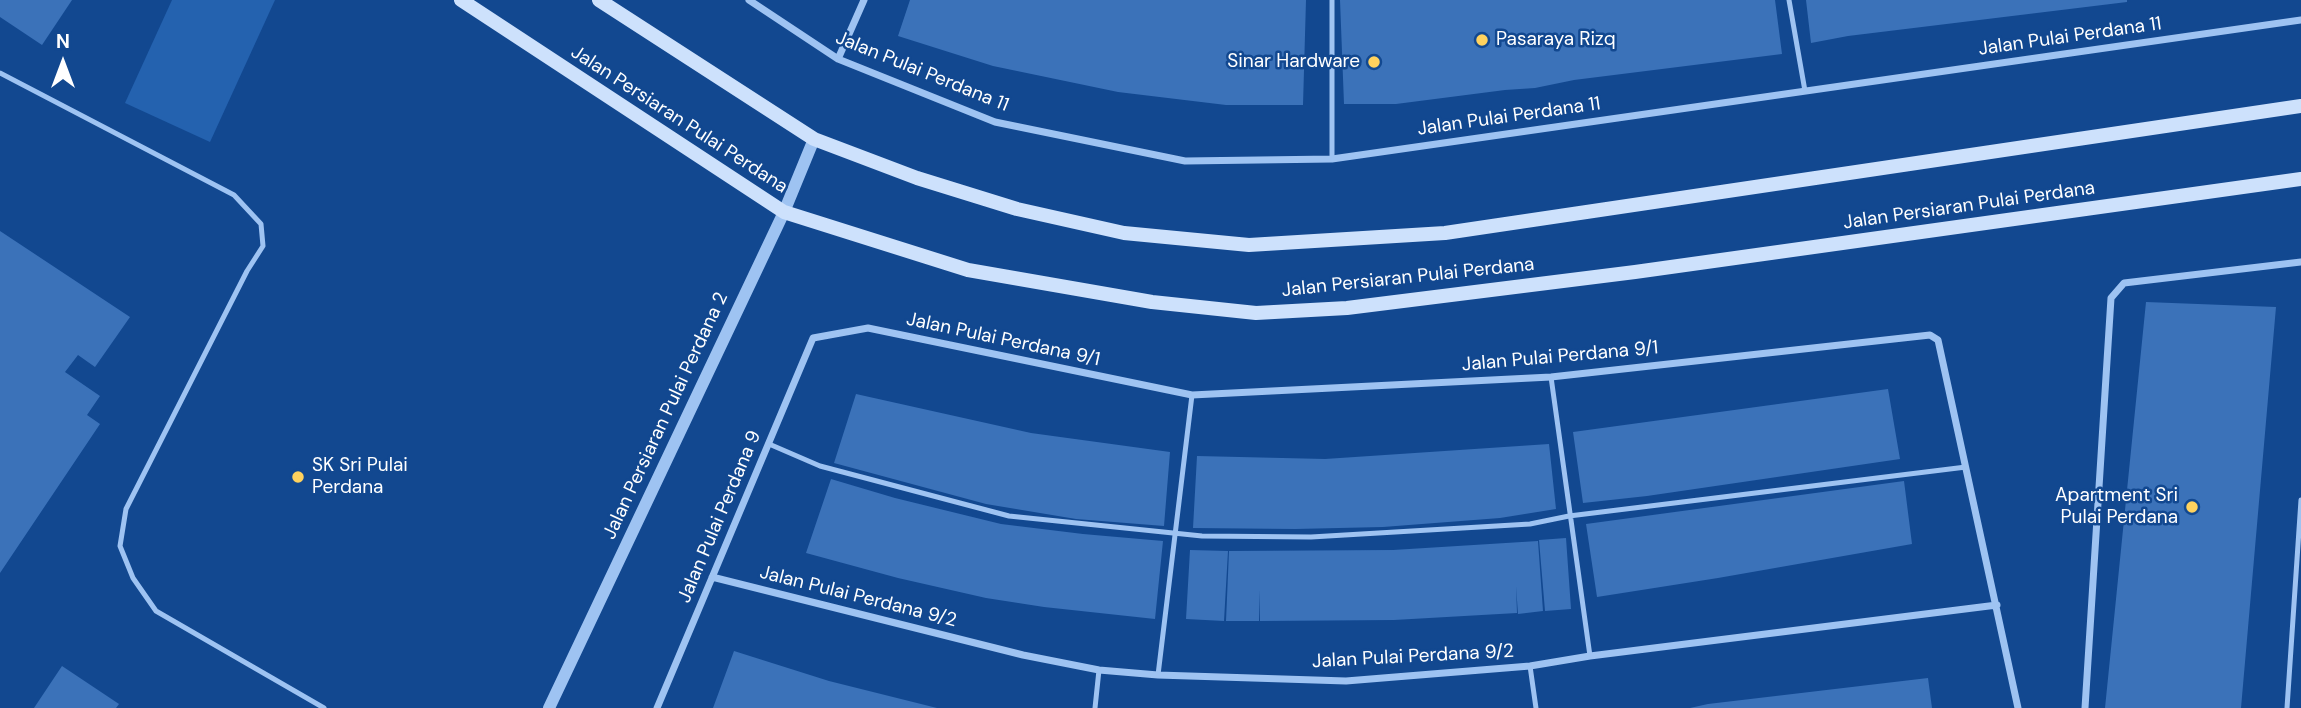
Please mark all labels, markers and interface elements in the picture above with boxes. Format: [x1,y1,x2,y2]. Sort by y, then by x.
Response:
street label: Jalan Pulai Perdana 11 [1977,13,2163,61]
street label: Jalan Pulai Perdana 11 [832,27,1012,117]
north arrow [28,28,98,98]
text: N [56,29,70,54]
place label: Pasaraya Rizq [1496,29,1616,51]
marker: Pasaraya Rizq [1474,32,1490,48]
street label: Jalan Persiaran Pulai Perdana [566,41,792,199]
place label: Sinar Hardware [1227,51,1360,73]
marker: Sinar Hardware [1366,54,1382,70]
street label: Jalan Pulai Perdana 11 [1416,93,1602,141]
street label: Jalan Persiaran Pulai Perdana [1842,177,2096,235]
street label: Jalan Persiaran Pulai Perdana [1281,253,1535,303]
street label: Jalan Persiaran Pulai Perdana 2 [599,289,733,543]
street label: Jalan Pulai Perdana 9/1 [904,308,1102,372]
street label: Jalan Pulai Perdana 9/1 [1461,337,1659,377]
street label: Jalan Pulai Perdana 9 [673,427,767,607]
place label: SK Sri Pulai Perdana [312,455,408,499]
marker: SK Sri Pulai Perdana [290,469,306,485]
place label: Apartment Sri Pulai Perdana [2055,485,2178,529]
marker: Apartment Sri Pulai Perdana [2184,499,2200,515]
street label: Jalan Pulai Perdana 9/2 [757,561,959,633]
street label: Jalan Pulai Perdana 9/2 [1311,640,1515,674]

